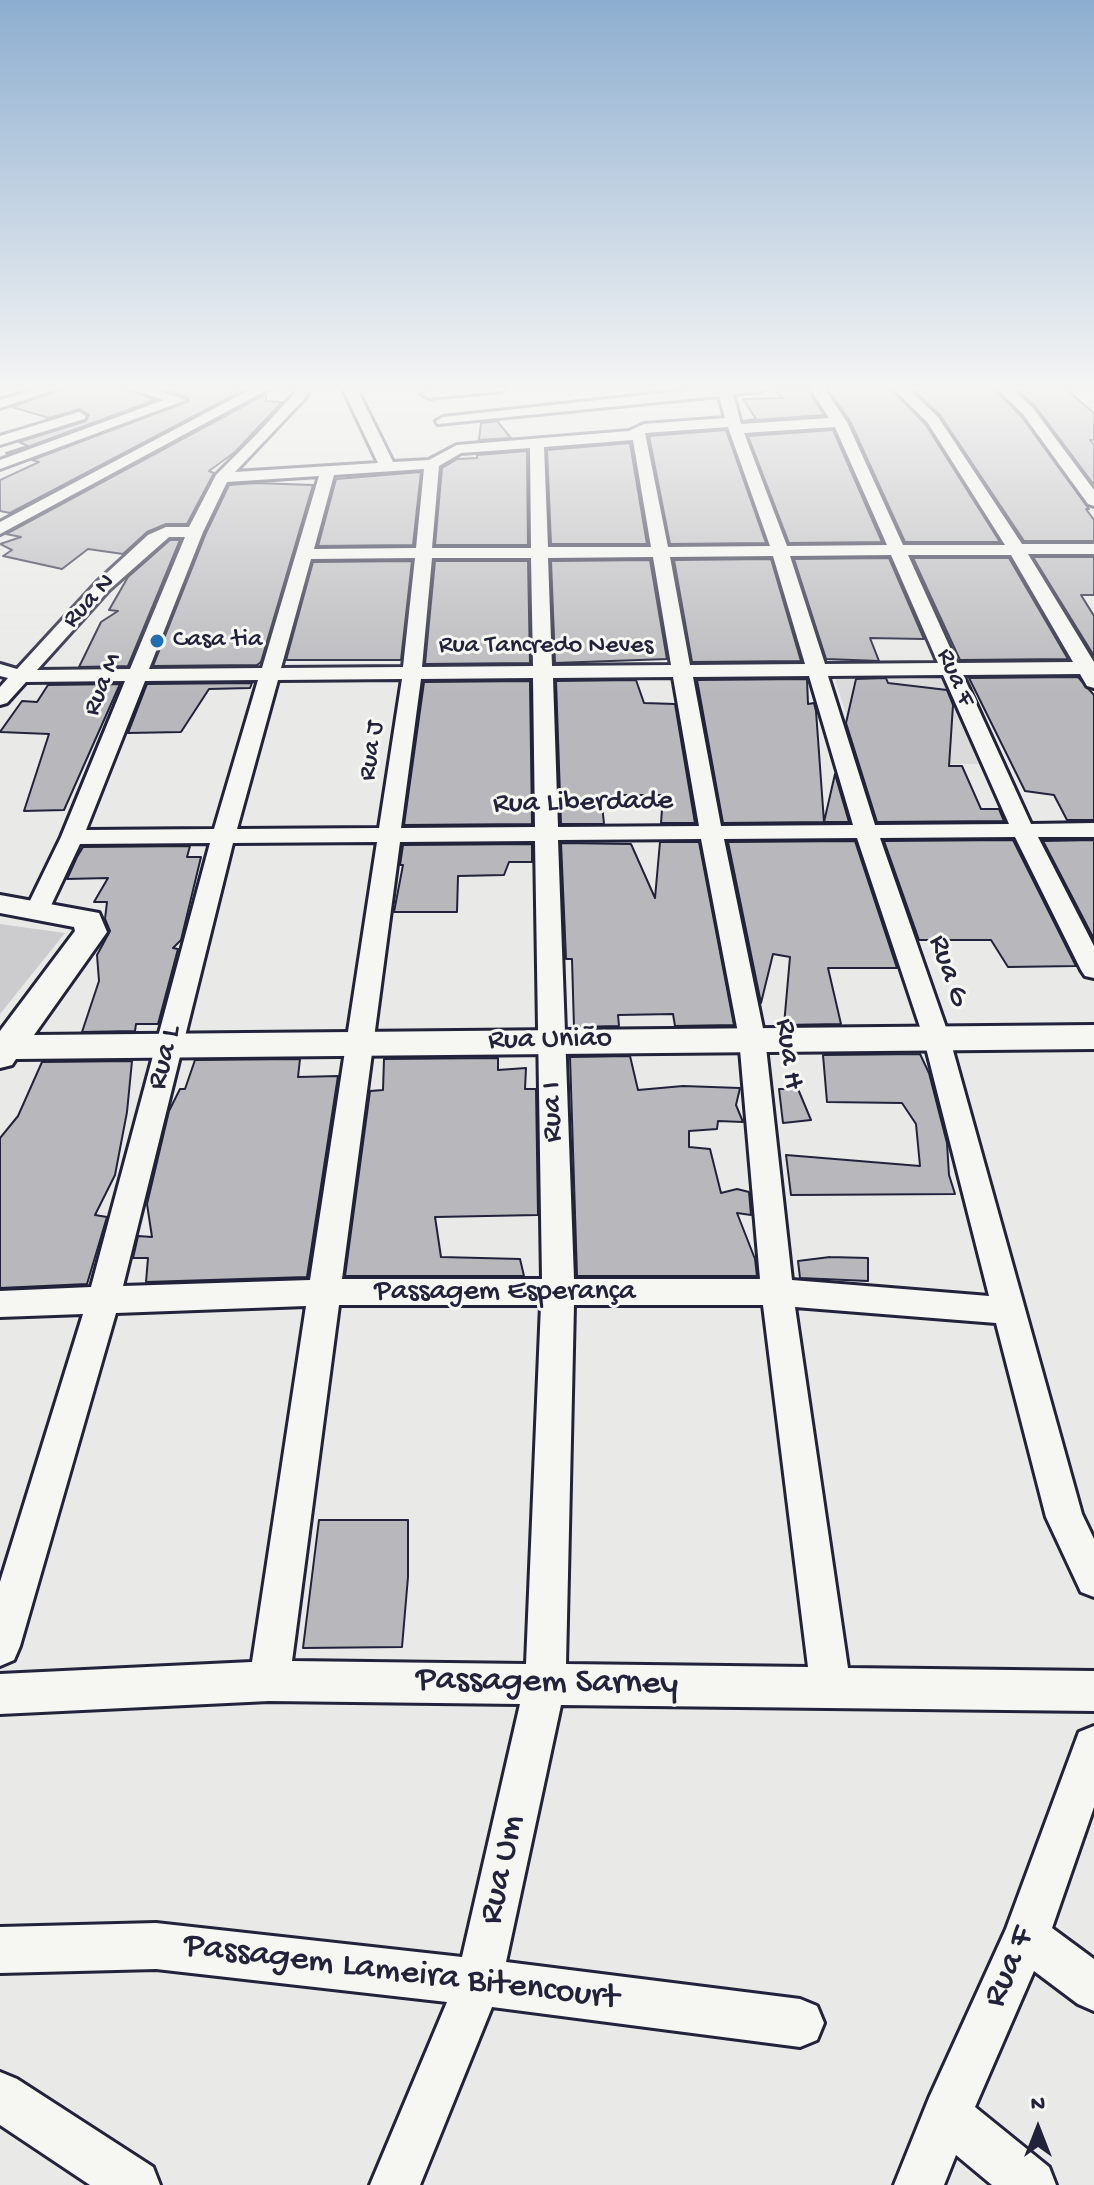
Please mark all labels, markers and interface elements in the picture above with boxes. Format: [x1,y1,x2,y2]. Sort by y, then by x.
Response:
street label: Rua N [57,568,123,636]
place label: Casa tia [173,625,262,657]
street label: Rua Tancredo Neves [439,631,653,663]
marker: Casa tia [148,632,166,650]
street label: Rua F [928,644,980,712]
street label: Rua M [77,649,131,721]
street label: Rua J [353,719,393,783]
street label: Rua Liberdade [493,784,673,824]
street label: Rua G [918,931,976,1011]
street label: Rua H [765,1017,809,1091]
street label: Rua L [141,1022,191,1094]
street label: Rua União [488,1022,612,1060]
street label: Rua I [535,1081,573,1143]
street label: Passagem Esperança [374,1275,636,1311]
street label: Passagem Sarney [415,1660,679,1708]
street label: Rua Um [471,1811,537,1929]
street label: Rua F [975,1921,1047,2015]
street label: Passagem Lameira Bitencourt [181,1926,621,2022]
north arrow [998,2089,1078,2169]
text: N [1031,2092,1045,2118]

